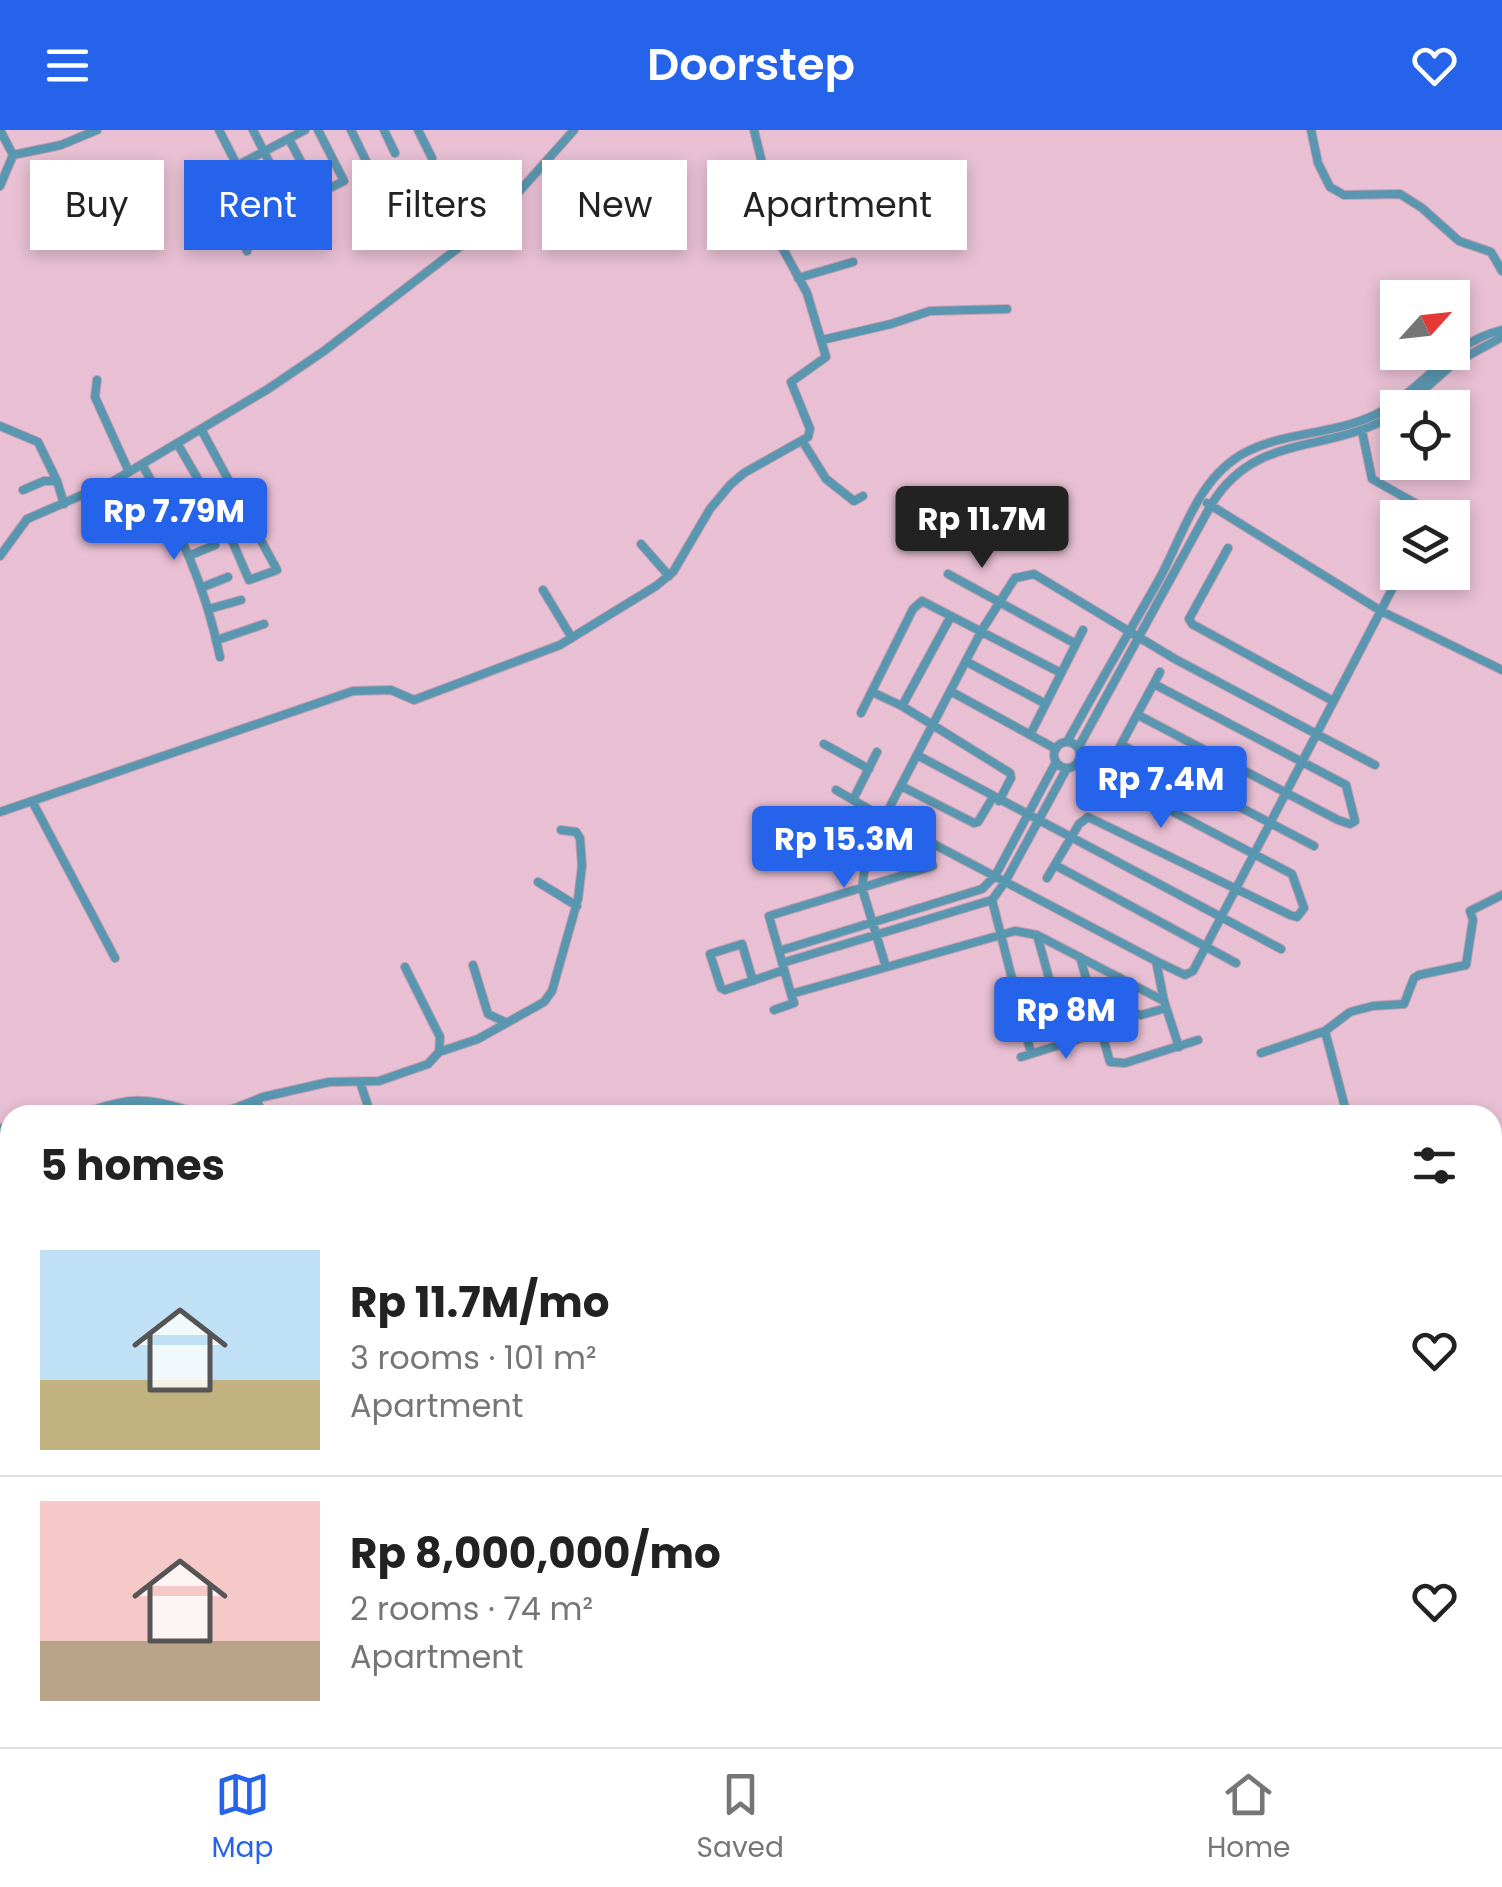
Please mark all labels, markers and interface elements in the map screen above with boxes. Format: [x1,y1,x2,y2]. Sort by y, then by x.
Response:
text: Doorstep [647,33,855,96]
icon: menu [40,38,95,93]
icon: heart [1407,38,1462,93]
chip: Buy [30,160,164,250]
chip: Rent [184,160,332,250]
chip: Filters [352,160,522,250]
chip: New [542,160,687,250]
chip: Apartment [707,160,967,250]
north arrow [1380,280,1470,370]
map controls [1380,280,1470,590]
button: locate [1380,390,1470,480]
pin: Rp 7.79M [71,478,277,563]
pin: Rp 11.7M [879,486,1085,571]
text: Rp 7.79M [103,488,245,533]
text: Rp 11.7M [918,496,1046,541]
button: layers [1380,500,1470,590]
pin: Rp 7.4M [1069,746,1253,831]
text: Rp 7.4M [1098,756,1224,801]
pin: Rp 15.3M [741,806,947,891]
text: Rp 15.3M [774,816,914,861]
pin: Rp 8M [996,977,1136,1062]
text: Rp 8M [1016,987,1116,1032]
text: 5 homes [40,1136,225,1195]
icon: filters [1407,1138,1462,1193]
text: Rp 11.7M/mo [350,1273,610,1332]
icon: home [120,1290,240,1410]
icon: heart [1407,1323,1462,1378]
text: 3 rooms · 101 m² [350,1335,596,1380]
text: Apartment [350,1383,523,1428]
text: Rp 8,000,000/mo [350,1524,721,1583]
icon: home [120,1541,240,1661]
icon: heart [1407,1574,1462,1629]
text: 2 rooms · 74 m² [350,1586,593,1631]
text: Apartment [350,1634,523,1679]
tab: Map [212,1767,273,1869]
tab: Saved [697,1767,784,1869]
tab: Home [1207,1767,1290,1869]

